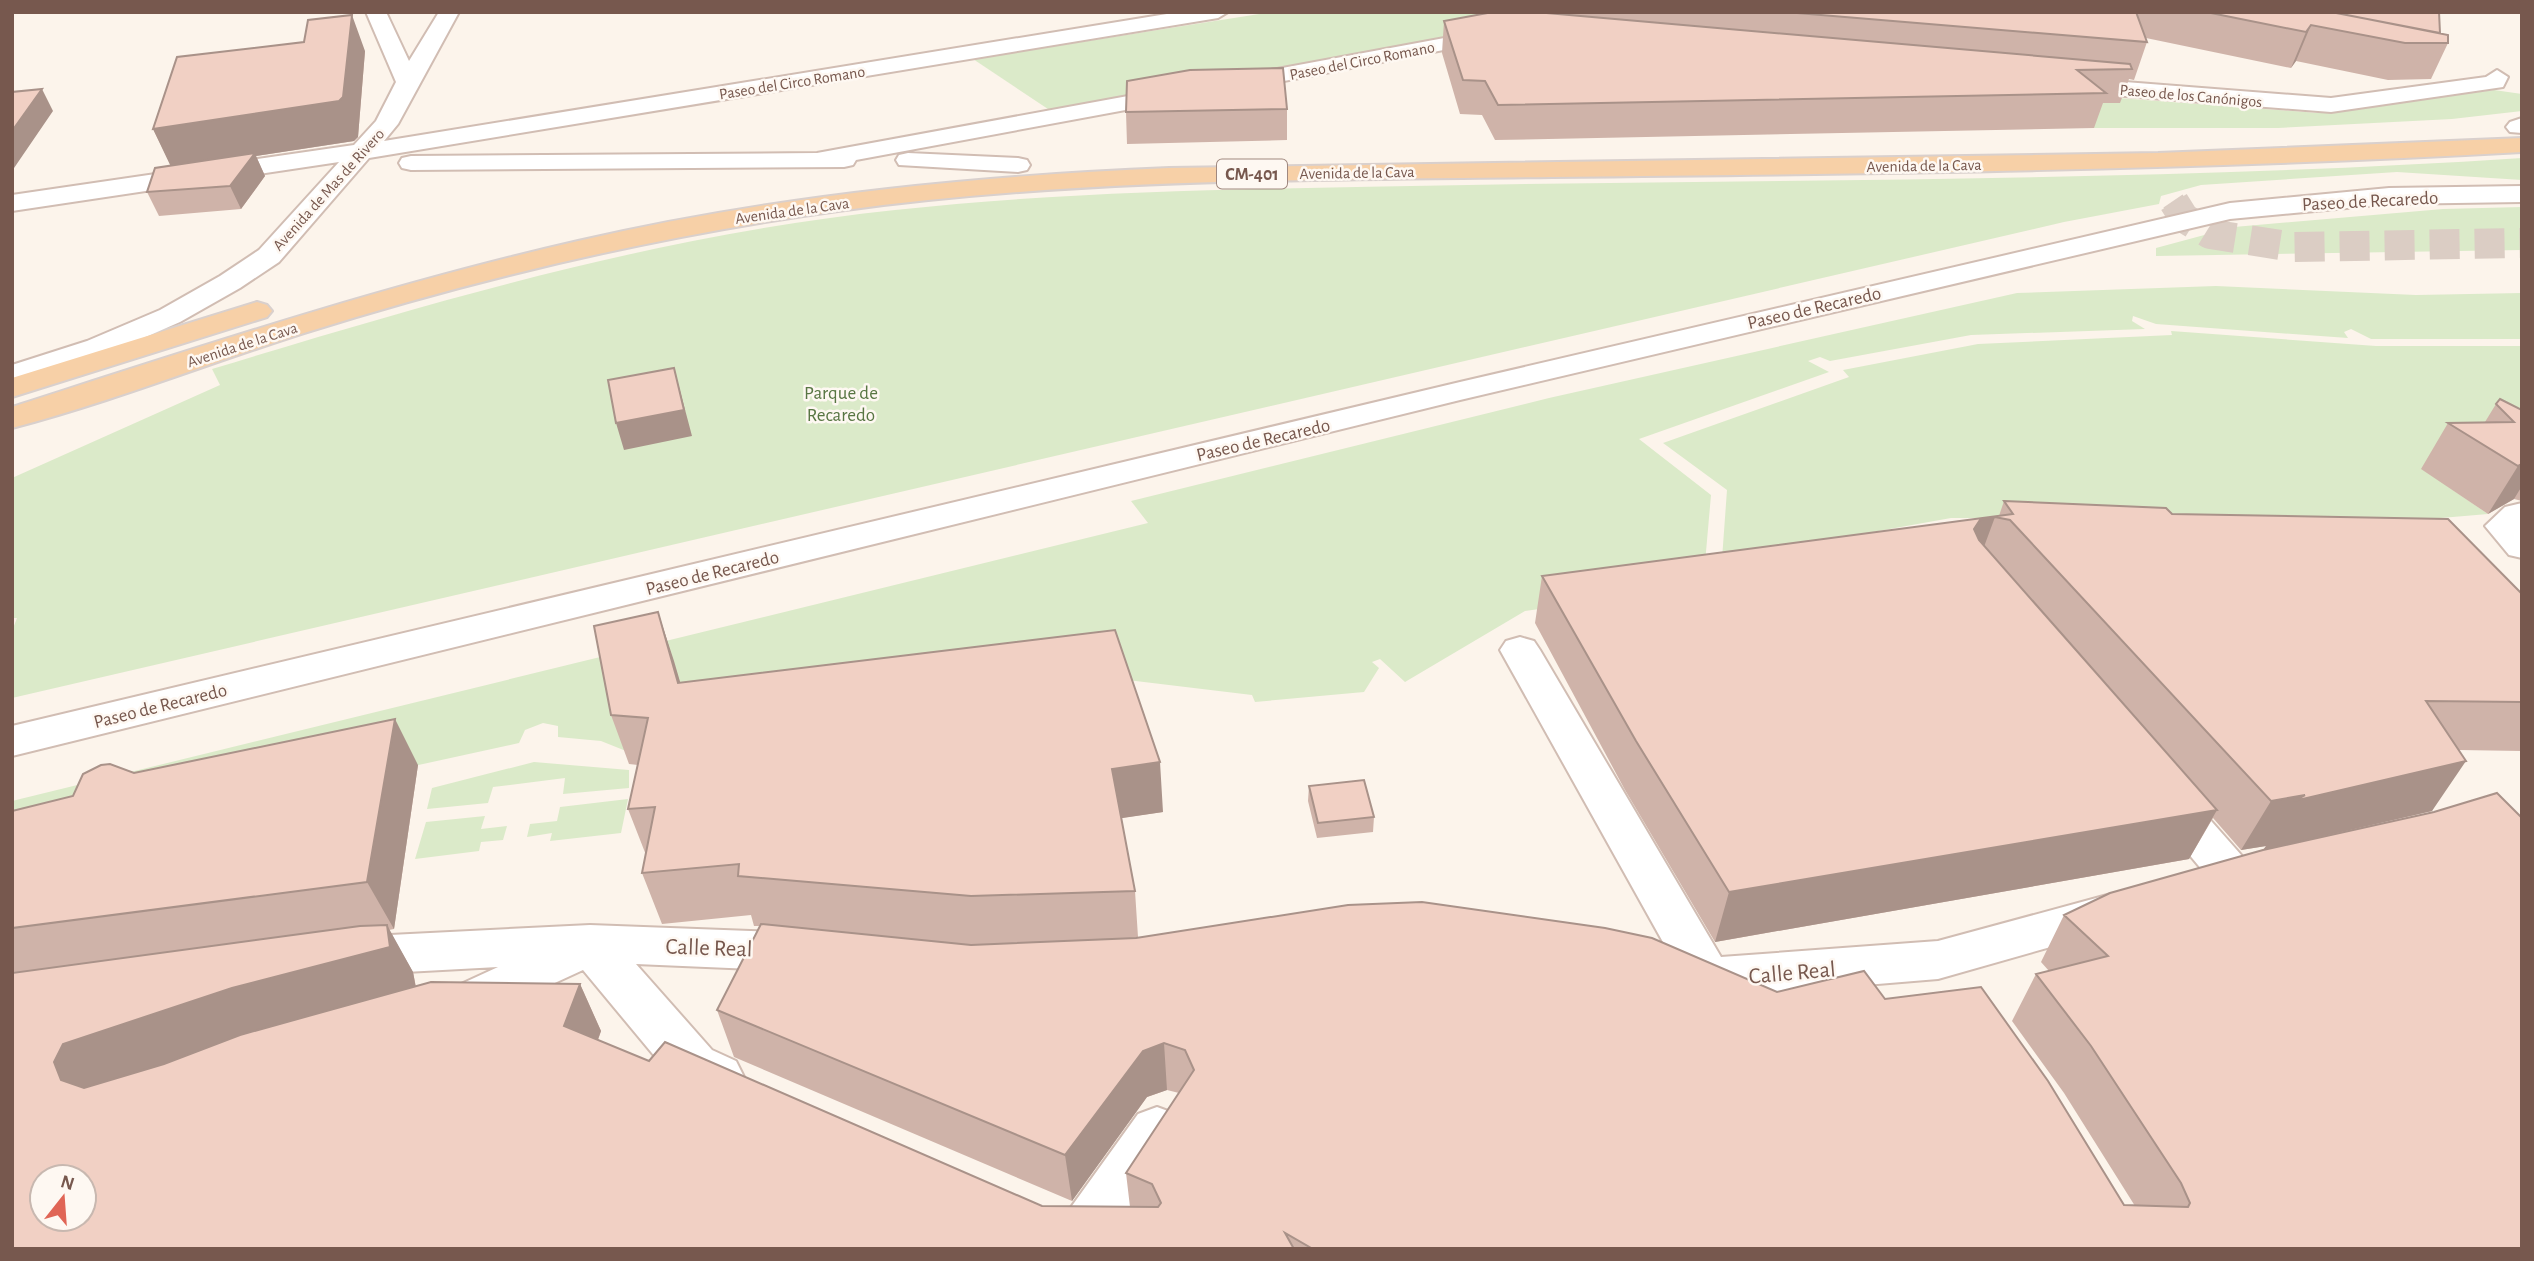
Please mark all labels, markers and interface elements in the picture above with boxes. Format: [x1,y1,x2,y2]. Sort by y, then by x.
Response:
street label: Paseo del Circo Romano [1288,39,1436,83]
street label: Paseo del Circo Romano [718,64,866,102]
street label: Paseo de los Canónigos [2119,82,2263,110]
street label: Avenida de Mas de Rivero [270,126,388,254]
street label: Avenida de la Cava [1866,157,1982,175]
road number: CM-401 [1217,160,1287,188]
street label: Avenida de la Cava [1299,164,1415,182]
street label: Paseo de Recaredo [2301,188,2439,215]
street label: Avenida de la Cava [734,195,850,227]
street label: Paseo de Recaredo [1746,284,1883,333]
street label: Avenida de la Cava [185,320,299,370]
park label: Parque de Recaredo [804,384,878,425]
street label: Paseo de Recaredo [1195,416,1332,465]
street label: Paseo de Recaredo [644,548,781,599]
street label: Paseo de Recaredo [92,681,229,732]
street label: Calle Real [665,935,753,962]
street label: Calle Real [1748,958,1837,989]
north arrow [28,1163,98,1233]
text: N [58,1172,77,1194]

